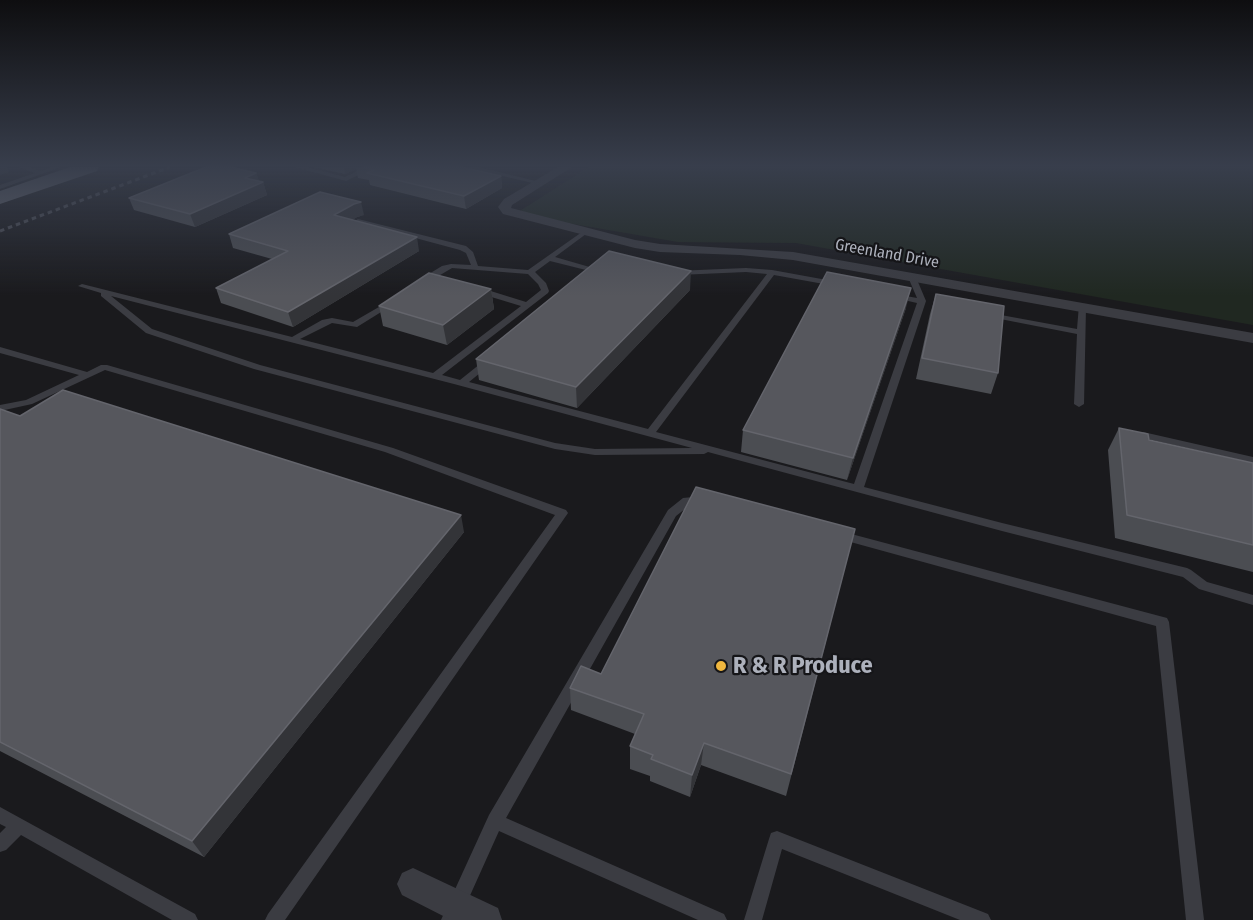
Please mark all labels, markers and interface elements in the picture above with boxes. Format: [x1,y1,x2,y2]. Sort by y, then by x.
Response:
street label: Greenland Drive [834,235,940,273]
place label: R & R Produce [733,652,873,680]
marker: R & R Produce [714,659,728,673]

